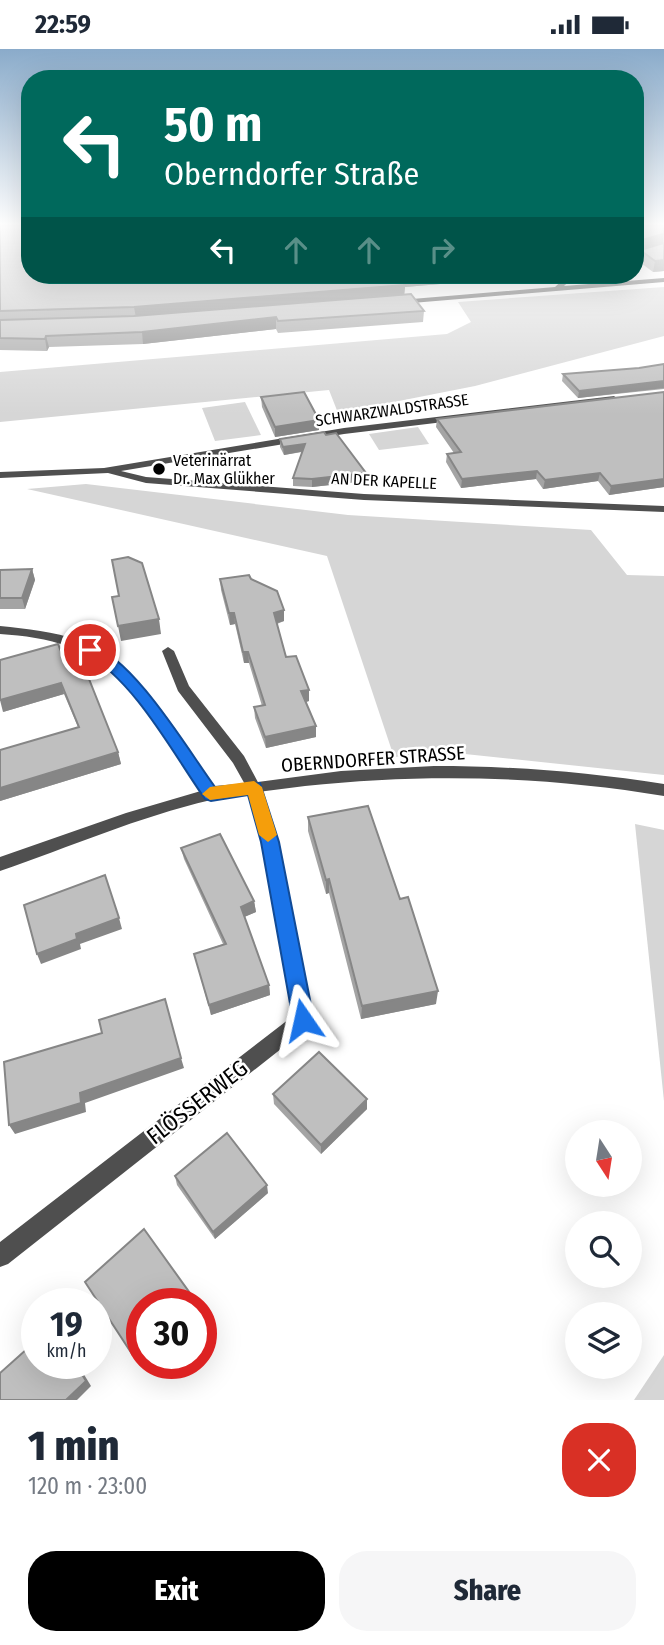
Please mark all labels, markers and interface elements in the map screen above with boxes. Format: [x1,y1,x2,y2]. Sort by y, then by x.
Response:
text: 22:59 [35,9,91,40]
text: 50 m [164,95,262,154]
icon: left [49,98,140,189]
text: Oberndorfer Straße [164,155,419,193]
icon: left [204,231,242,269]
icon: ahead [277,231,315,269]
icon: ahead [350,231,388,269]
icon: right [423,231,461,269]
street label: SCHWARZWALDSTRASSE [314,390,470,430]
place label: Veterinärrat Dr. Max Glükher [173,451,275,488]
marker: Veterinärrat Dr. Max Glükher [151,461,167,477]
street label: AN DER KAPELLE [331,469,437,493]
pin [60,620,120,680]
icon: arrive [71,631,109,669]
street label: OBERNDORFER STRASSE [280,741,466,777]
position arrow [266,983,340,1057]
street label: FLÖSSERWEG [141,1054,253,1150]
north arrow [565,1120,642,1197]
map controls [565,1120,642,1379]
button: search [565,1211,642,1288]
speed limit sign: 30 [126,1288,217,1379]
button: layers [565,1302,642,1379]
text: 19 [50,1303,83,1345]
text: km/h [46,1340,87,1362]
text: 1 min [28,1421,119,1471]
button: close [562,1423,636,1497]
text: 120 m · 23:00 [28,1472,147,1500]
button: Exit [28,1551,325,1631]
button: Share [339,1551,636,1631]

